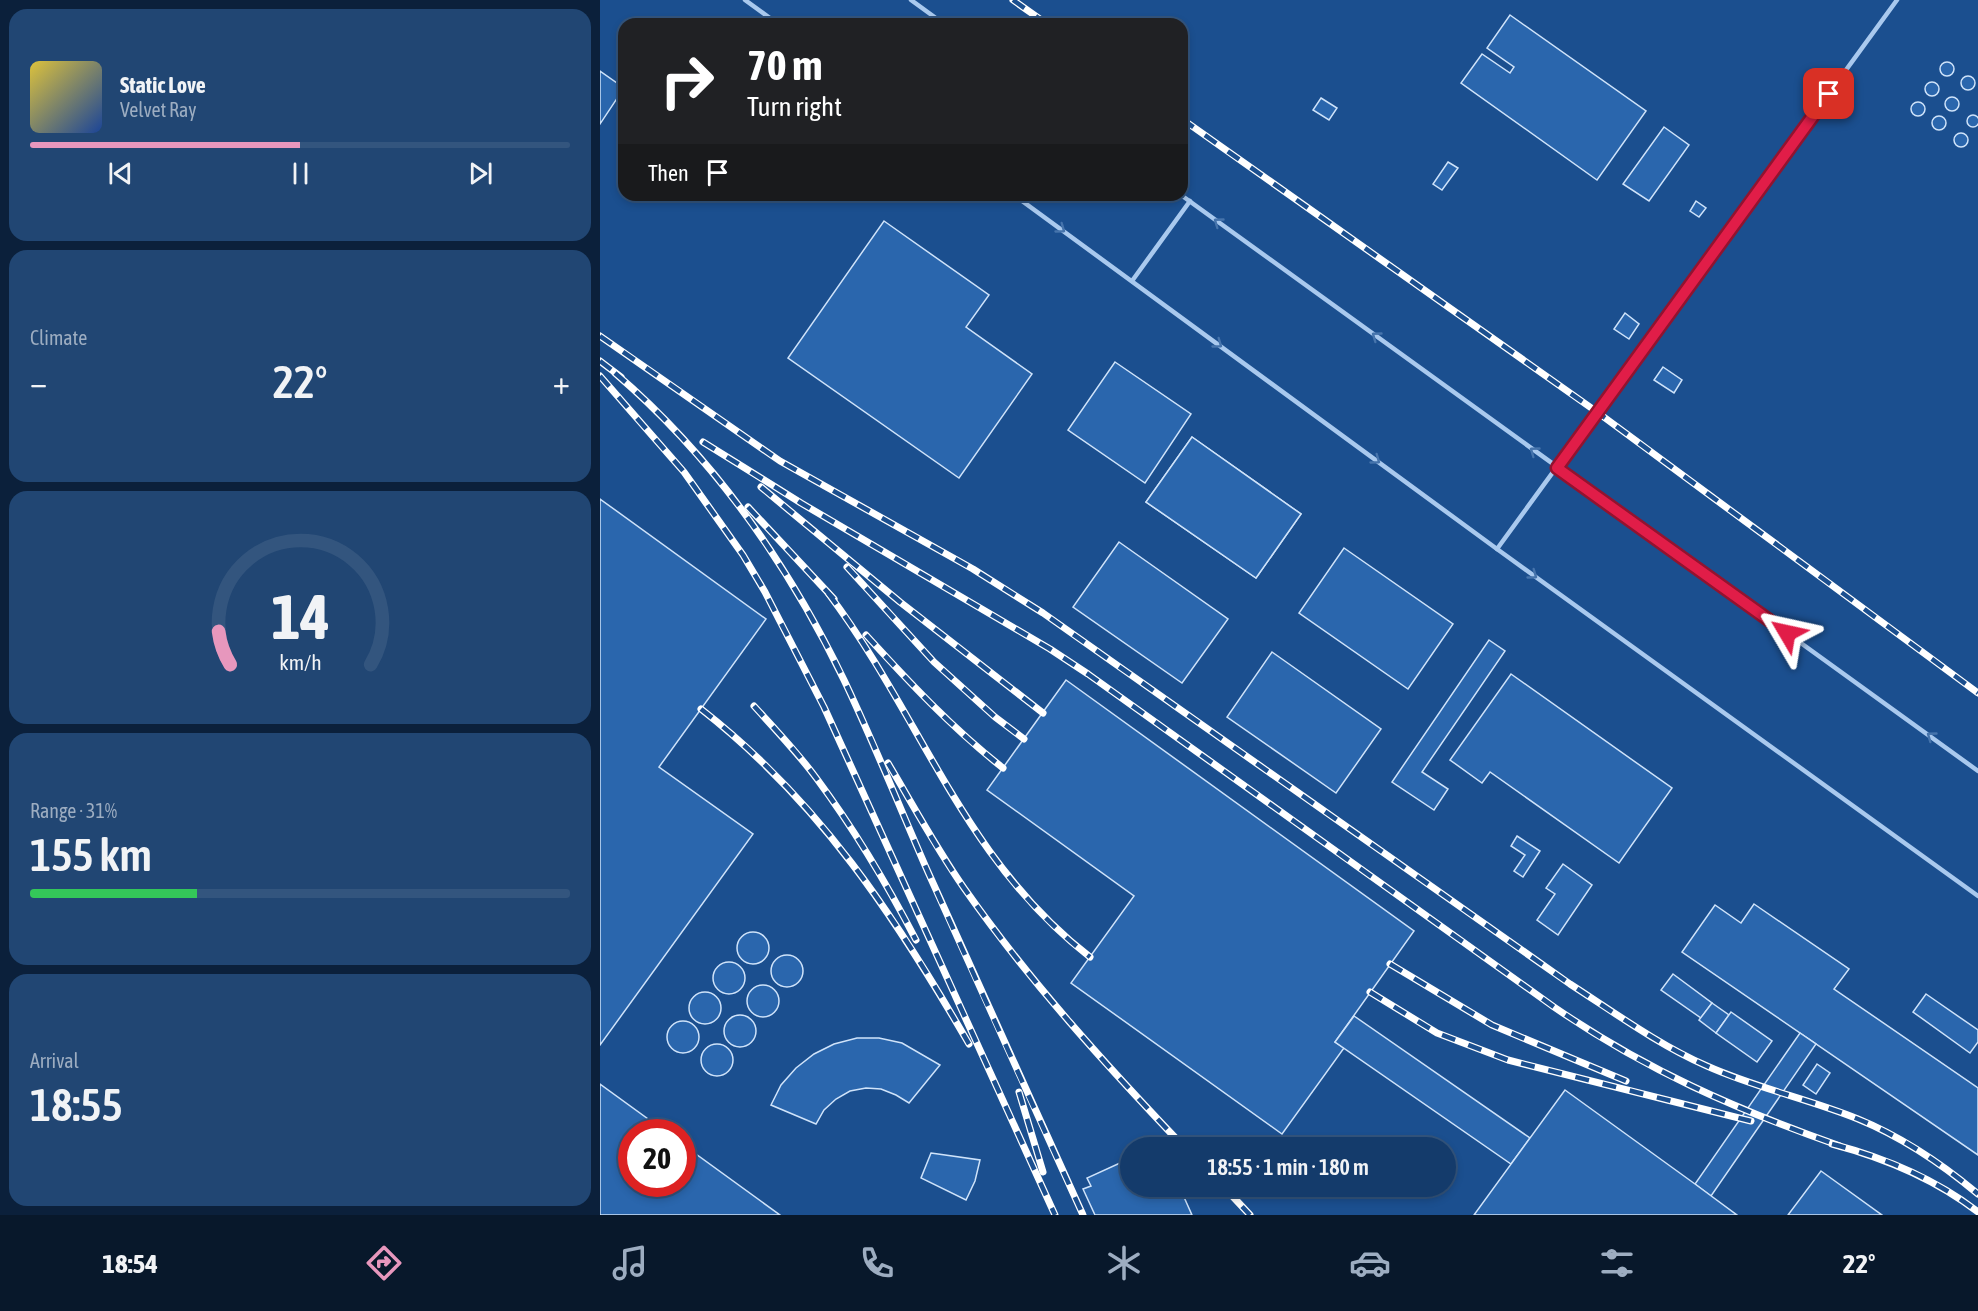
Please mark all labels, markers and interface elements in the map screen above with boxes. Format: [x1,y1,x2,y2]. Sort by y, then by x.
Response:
text: 70 m [747,41,822,89]
icon: right [648,42,726,120]
pin [1803,68,1854,119]
text: Static Love [120,72,206,98]
icon: arrive [1812,77,1845,110]
text: Turn right [747,91,842,122]
text: Velvet Ray [120,98,197,121]
icon: arrive [701,156,734,189]
icon: previous [104,157,137,190]
icon: pause [284,157,317,190]
icon: next [464,157,497,190]
text: Then [648,160,689,186]
one-way arrow [1213,218,1224,229]
one-way arrow [1054,222,1065,233]
text: Climate [30,326,87,349]
one-way arrow [1371,332,1382,343]
one-way arrow [1212,337,1223,348]
text: 22° [273,356,327,408]
text: − [30,363,47,401]
text: + [553,363,570,401]
one-way arrow [1529,447,1540,458]
one-way arrow [1369,453,1380,464]
one-way arrow [1527,568,1538,579]
text: 14 [271,581,329,652]
position arrow [1755,601,1819,665]
text: km/h [279,650,321,675]
one-way arrow [1926,732,1937,743]
text: Range · 31% [30,799,117,822]
text: 155 km [30,829,152,881]
text: Arrival [30,1049,79,1072]
text: 18:55 [30,1079,123,1131]
speed limit sign: 20 [618,1119,696,1197]
text: 18:55 · 1 min · 180 m [1207,1154,1369,1180]
icon: directions [363,1242,405,1284]
icon: music [609,1242,651,1284]
icon: phone [856,1242,898,1284]
icon: climate [1103,1242,1145,1284]
icon: car [1349,1242,1391,1284]
icon: filters [1596,1242,1638,1284]
text: 18:54 [102,1248,158,1279]
text: 22° [1843,1248,1876,1279]

